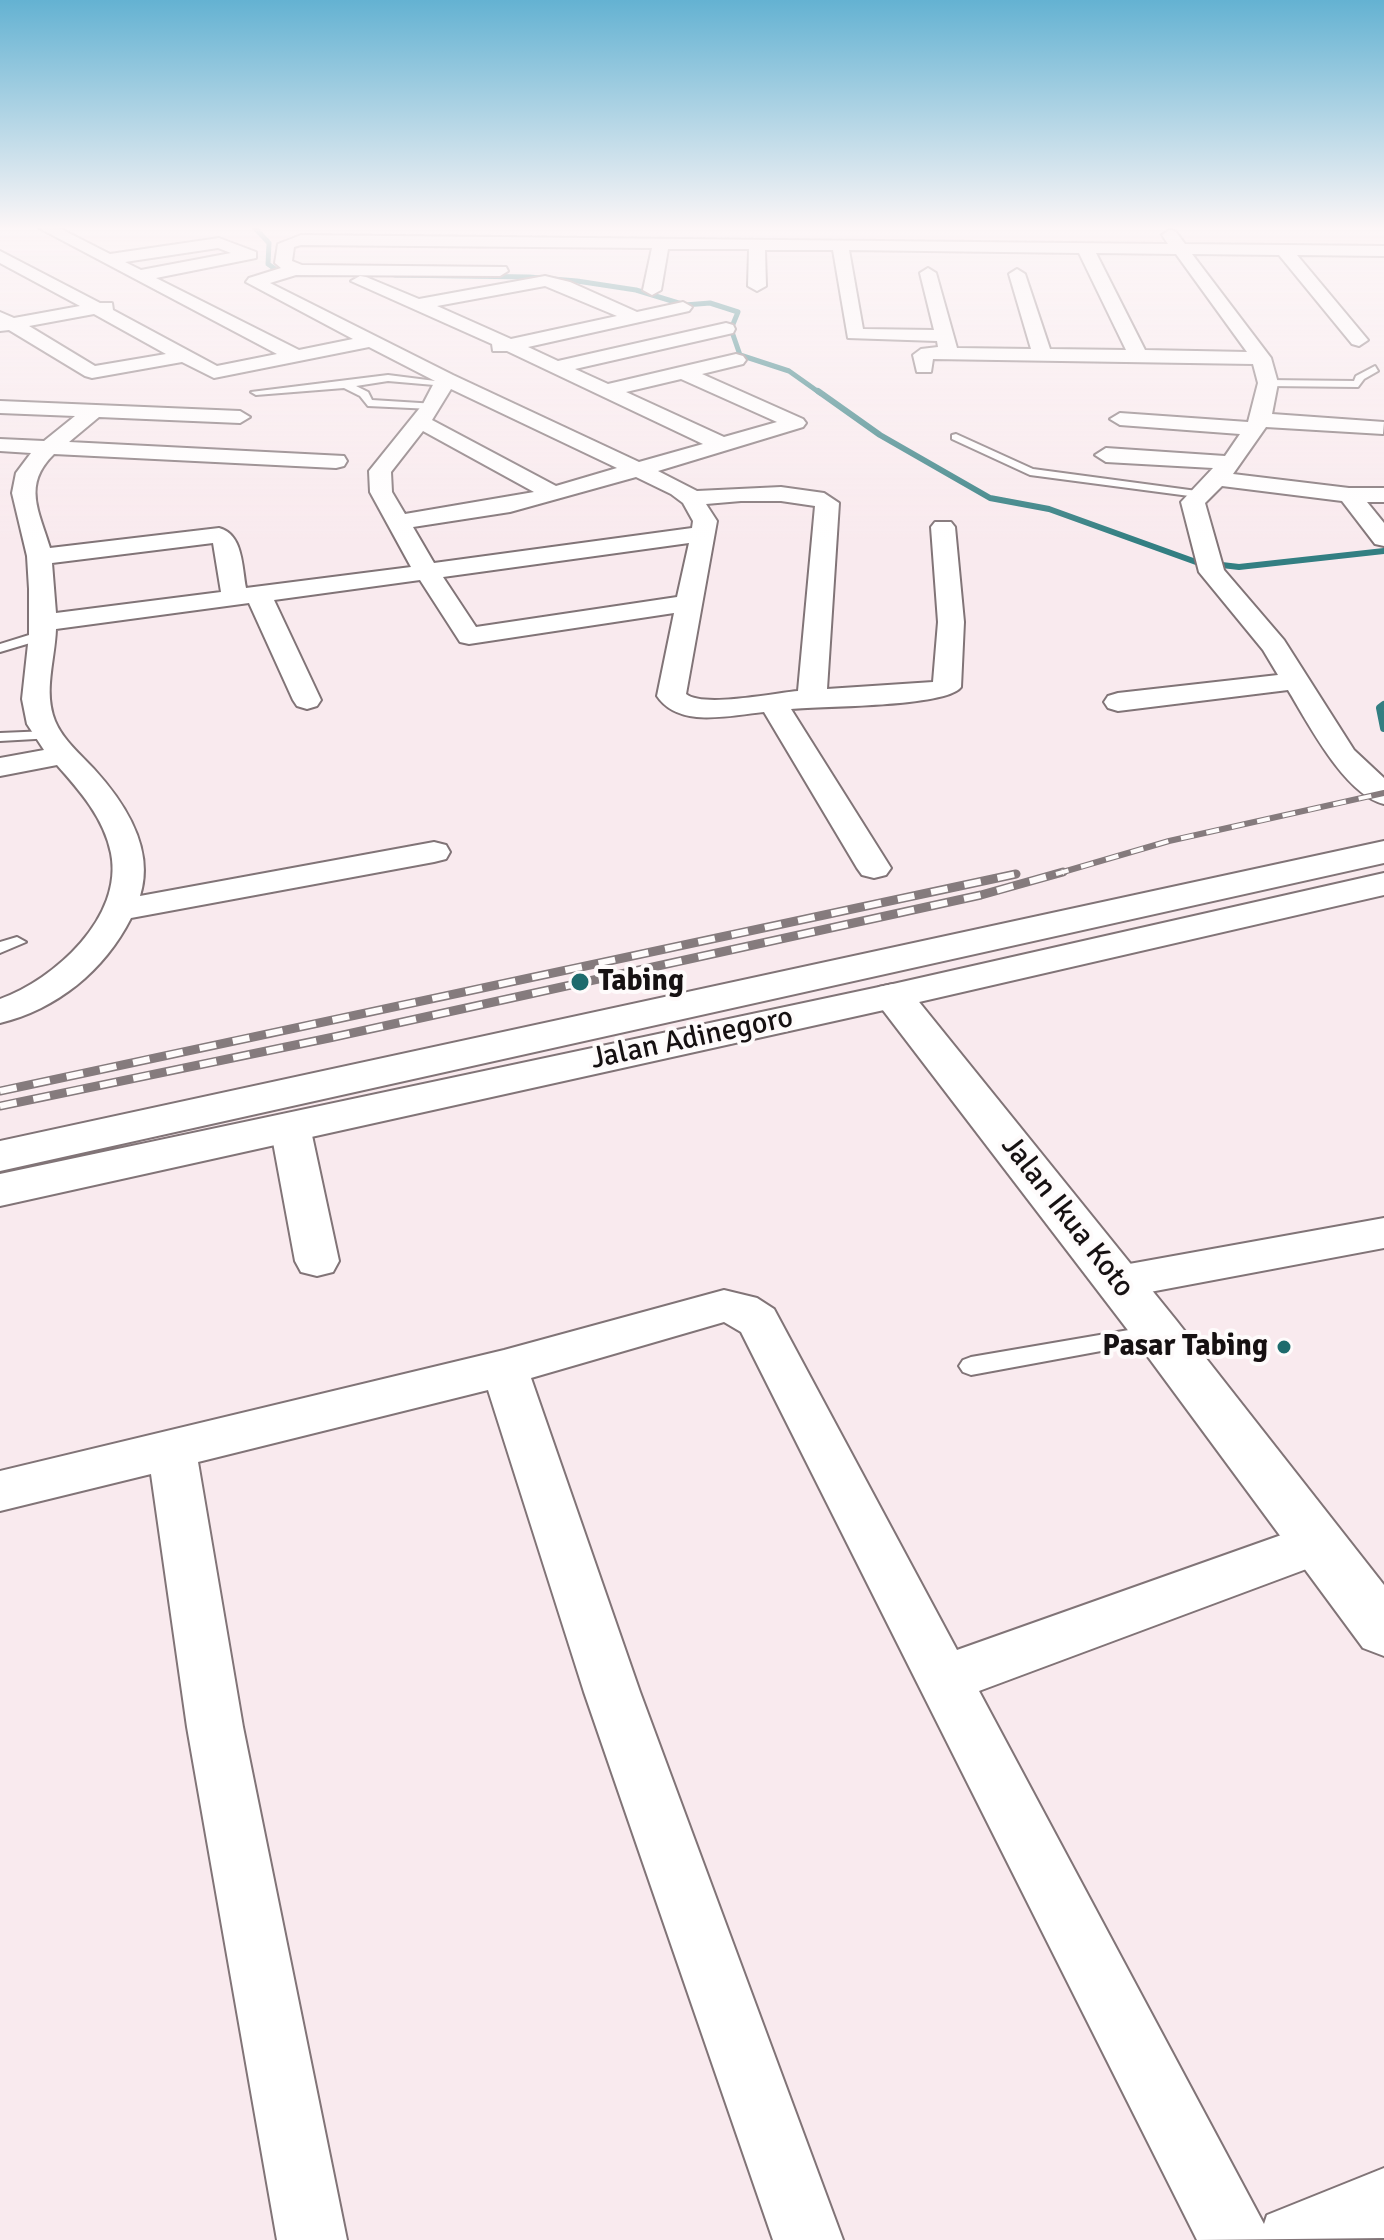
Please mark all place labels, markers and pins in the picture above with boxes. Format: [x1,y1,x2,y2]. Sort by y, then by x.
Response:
place label: Tabing [598,964,684,1000]
marker: Tabing [569,971,591,993]
place label: Pasar Tabing [1102,1329,1268,1365]
marker: Pasar Tabing [1275,1338,1293,1356]

